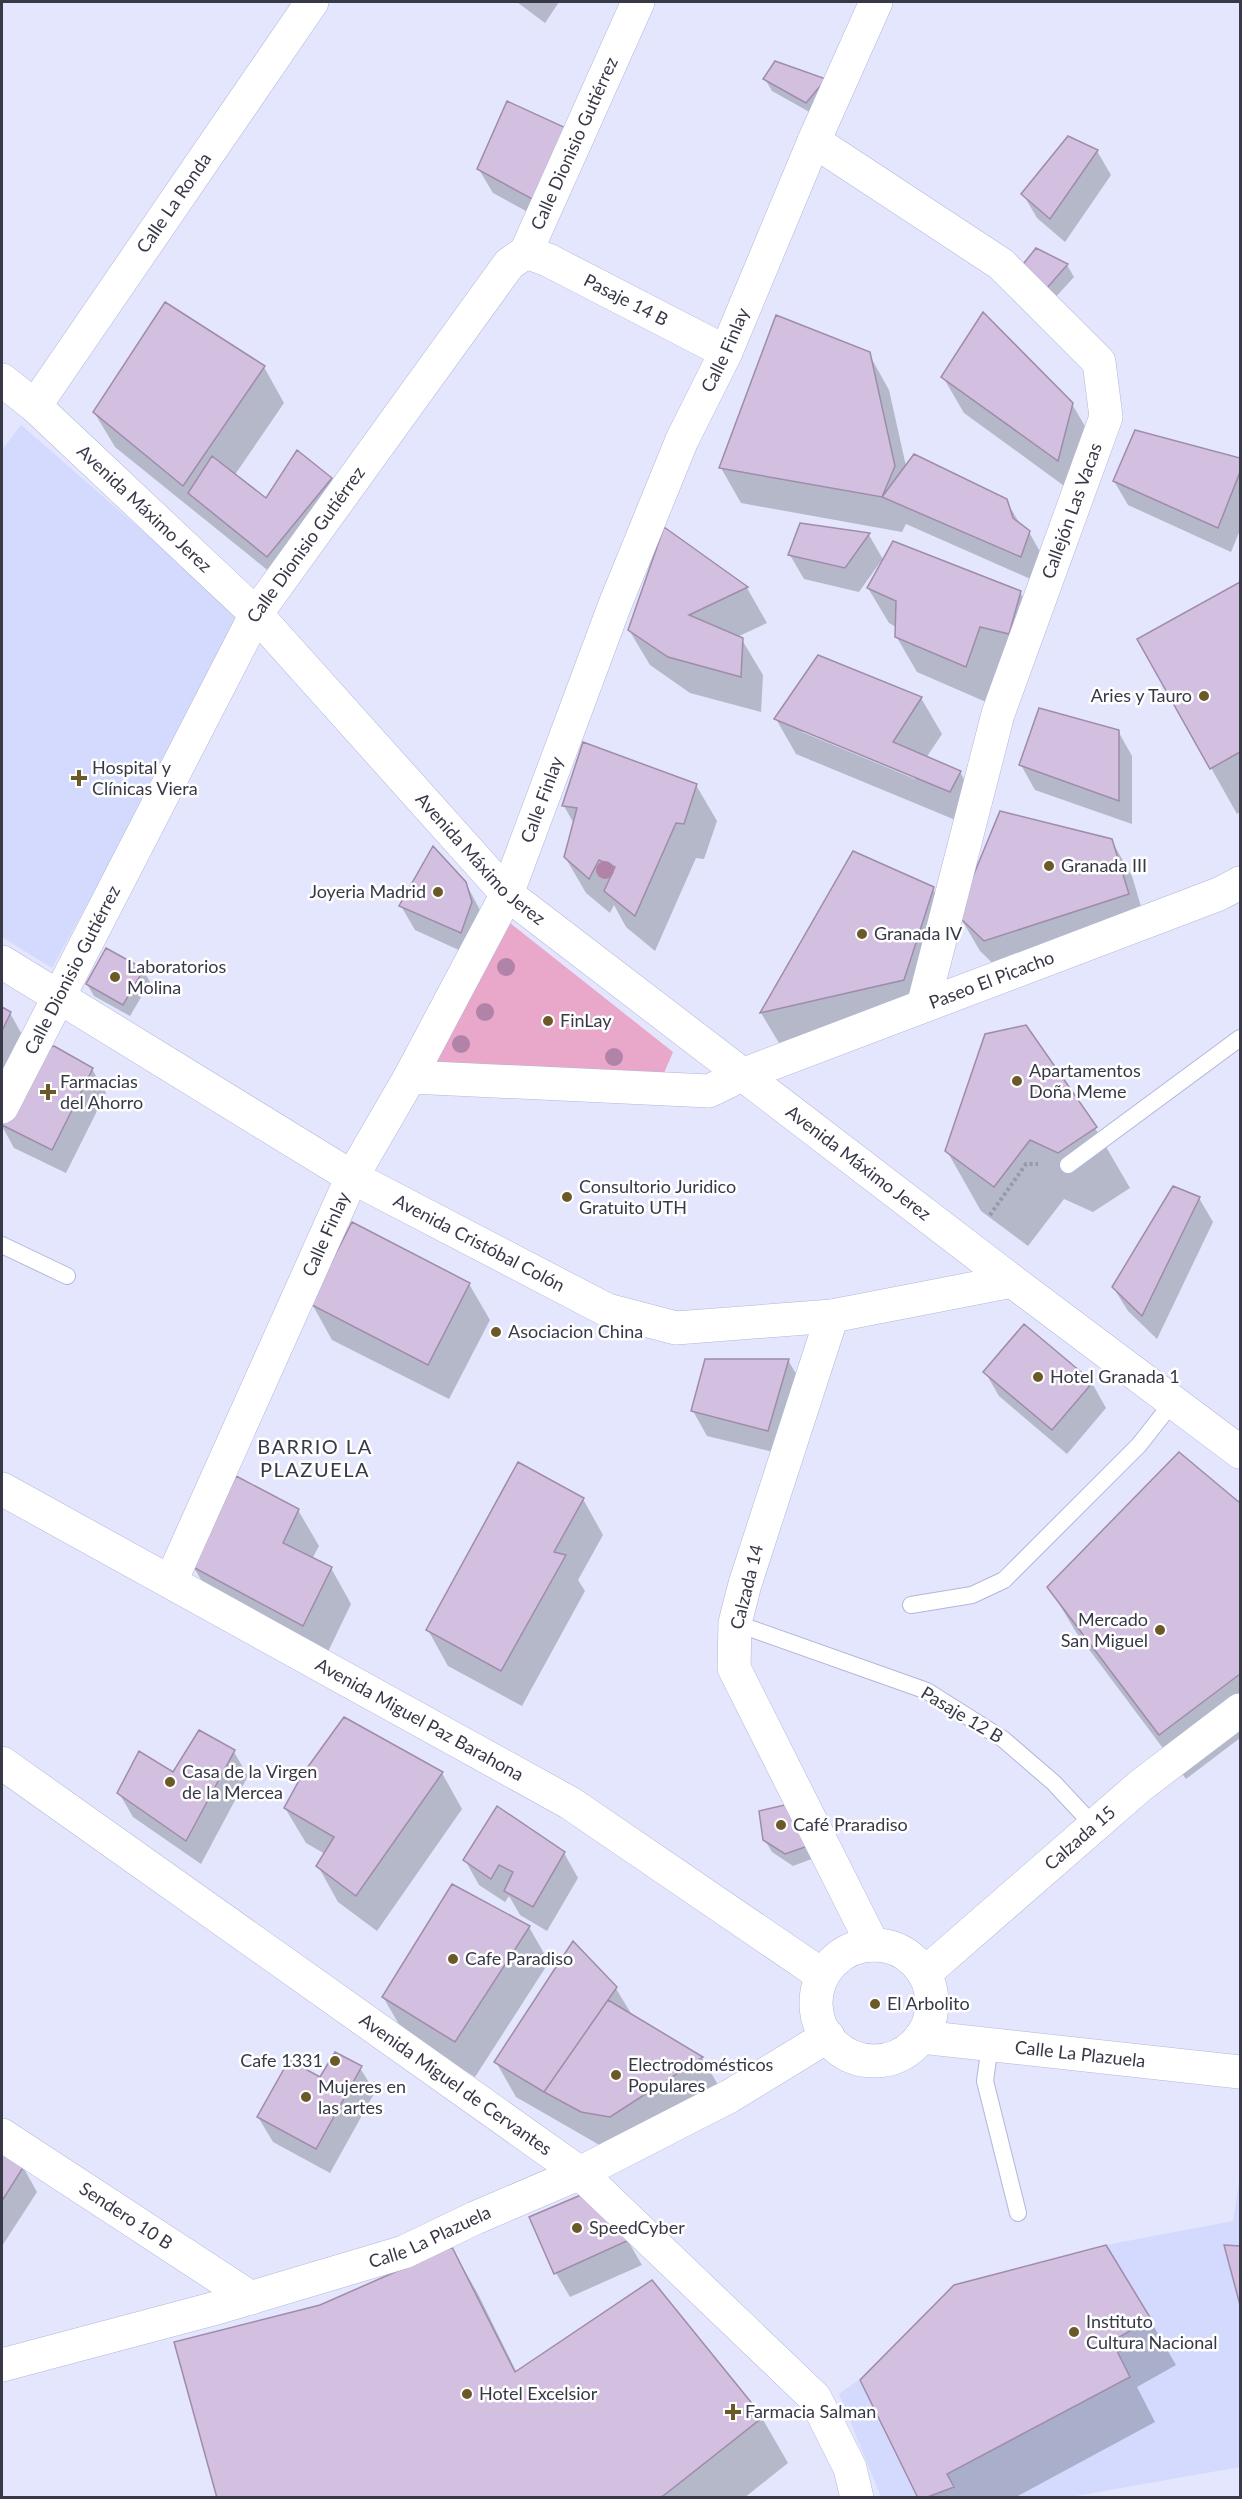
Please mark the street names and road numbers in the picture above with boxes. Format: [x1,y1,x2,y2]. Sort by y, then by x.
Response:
street label: Calle Dionisio Gutiérrez [525,53,622,233]
street label: Calle La Ronda [131,148,215,257]
street label: Pasaje 14 B [580,268,672,330]
street label: Calle Finlay [696,304,754,395]
street label: Callejón Las Vacas [1036,439,1106,582]
street label: Avenida Máximo Jerez [73,440,217,577]
street label: Calle Dionisio Gutiérrez [242,462,369,626]
street label: Calle Finlay [515,753,568,846]
street label: Avenida Máximo Jerez [412,788,550,929]
street label: Calle Dionisio Gutiérrez [19,881,124,1058]
street label: Paseo El Picacho [926,946,1057,1013]
street label: Avenida Máximo Jerez [782,1100,936,1225]
street label: Calle Finlay [297,1187,354,1280]
street label: Avenida Cristóbal Colón [390,1189,569,1296]
street label: Calzada 14 [725,1542,767,1632]
street label: Avenida Miguel Paz Barahona [312,1653,528,1785]
street label: Pasaje 12 B [918,1681,1008,1747]
street label: Calzada 15 [1039,1801,1119,1874]
street label: Avenida Miguel de Cervantes [356,2008,557,2160]
street label: Calle La Plazuela [1014,2035,1147,2072]
street label: Sendero 10 B [76,2177,177,2254]
street label: Calle La Plazuela [366,2201,494,2272]

